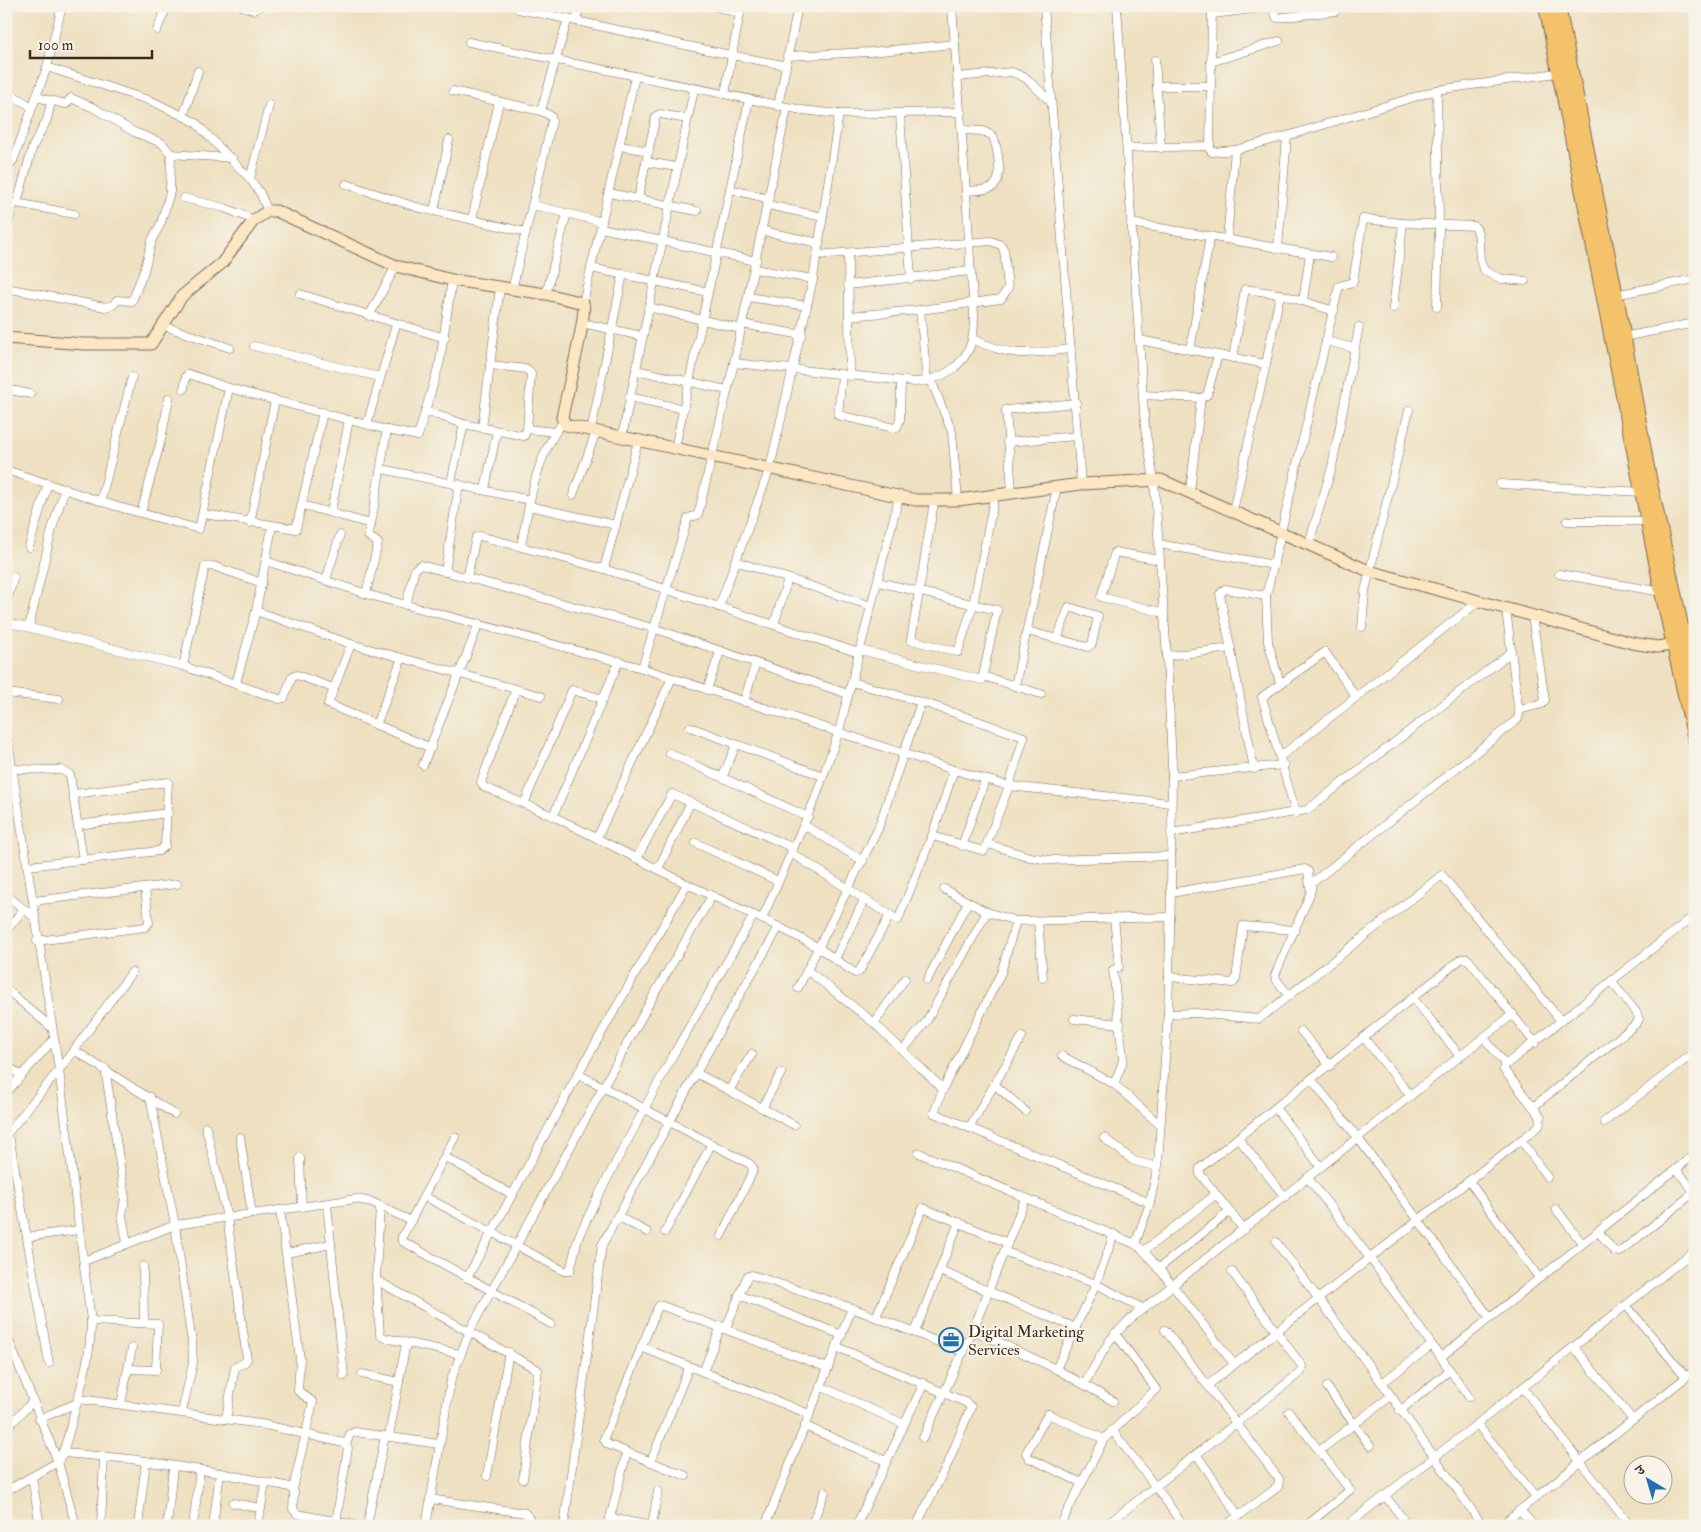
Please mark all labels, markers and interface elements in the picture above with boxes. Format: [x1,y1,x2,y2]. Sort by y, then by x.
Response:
scale bar [30,28,152,60]
text: 100 m [38,36,74,55]
place label: Digital Marketing Services [968,1322,1085,1360]
office icon: Digital Marketing Services [938,1327,964,1353]
north arrow [1624,1454,1674,1504]
text: उ [1631,1461,1649,1480]

